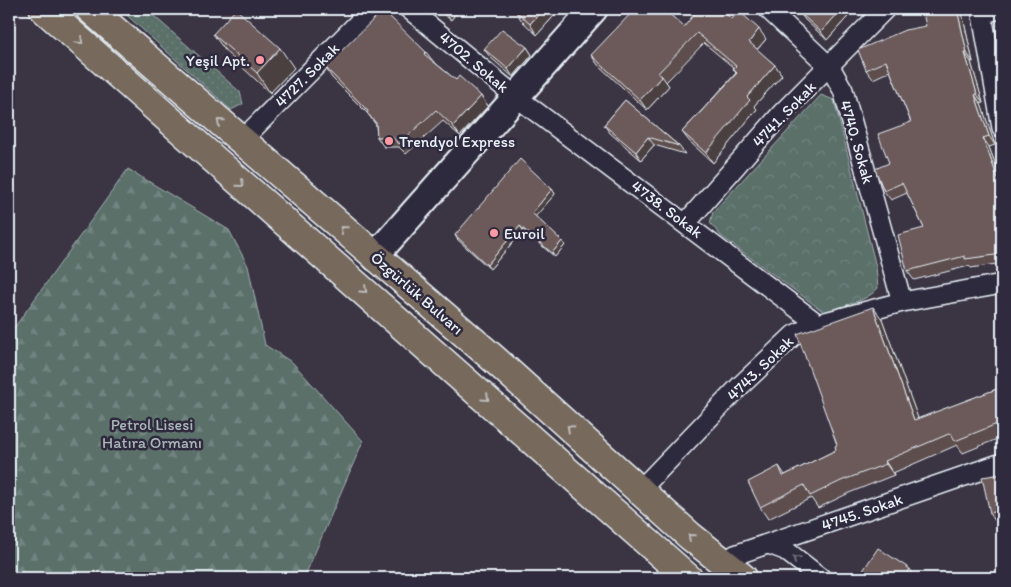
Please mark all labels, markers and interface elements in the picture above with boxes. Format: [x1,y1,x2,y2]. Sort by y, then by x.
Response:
street label: 4702. Sokak [435,27,513,97]
one-way arrow [75,35,84,44]
street label: 4727. Sokak [271,39,343,111]
place label: Yeşil Apt. [186,51,250,70]
marker: Yeşil Apt. [254,54,266,66]
street label: 4741. Sokak [748,77,820,151]
street label: 4740. Sokak [836,98,878,186]
one-way arrow [217,119,226,128]
place label: Trendyol Express [399,132,515,151]
marker: Trendyol Express [383,135,395,147]
street label: 4738. Sokak [628,176,706,242]
one-way arrow [236,178,245,187]
place label: Euroil [504,224,545,243]
one-way arrow [339,226,348,235]
marker: Euroil [488,227,500,239]
street label: Özgürlük Bulvarı [367,248,467,338]
one-way arrow [359,284,368,293]
street label: 4743. Sokak [723,332,797,404]
one-way arrow [480,392,489,401]
park label: Petrol Lisesi Hatıra Ormanı [102,415,202,452]
one-way arrow [567,425,576,434]
street label: 4745. Sokak [819,489,905,535]
one-way arrow [688,534,697,543]
one-way arrow [793,556,802,564]

